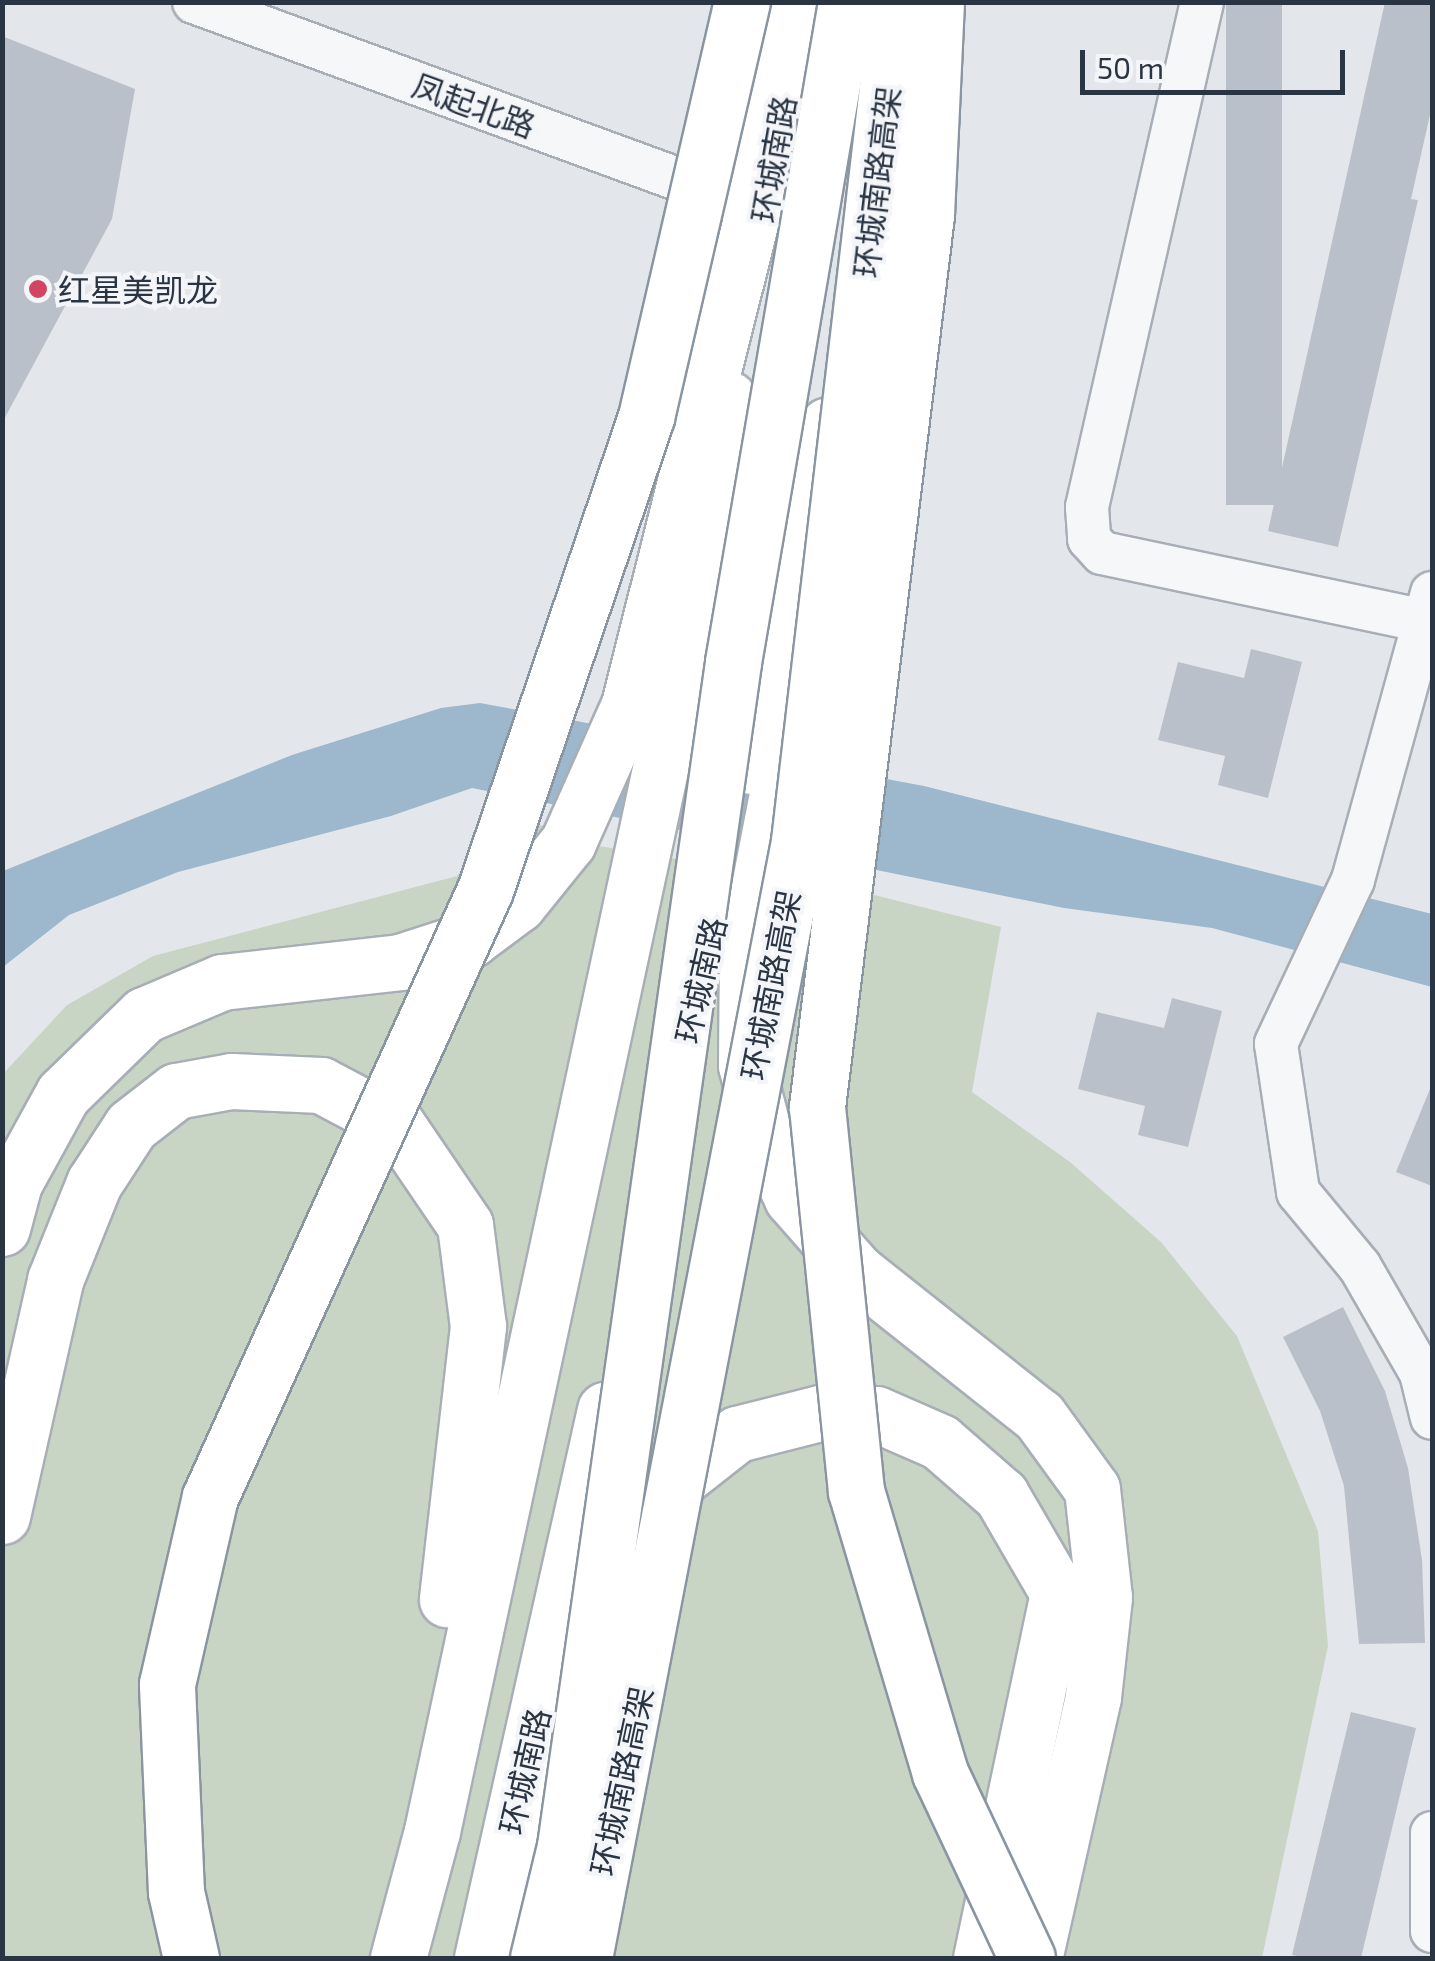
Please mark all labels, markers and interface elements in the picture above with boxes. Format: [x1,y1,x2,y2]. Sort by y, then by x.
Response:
scale bar [1085,30,1350,92]
text: 50 m [1097,49,1164,85]
street label: 凤起北路 [407,65,541,145]
street label: 环城南路高架 [845,84,907,280]
street label: 环城南路 [743,93,803,225]
place label: 红星美凯龙 [58,270,218,308]
marker: 红星美凯龙 [27,278,49,300]
street label: 环城南路高架 [733,887,807,1083]
street label: 环城南路 [667,913,733,1047]
street label: 环城南路高架 [582,1683,660,1879]
street label: 环城南路 [491,1704,557,1838]

